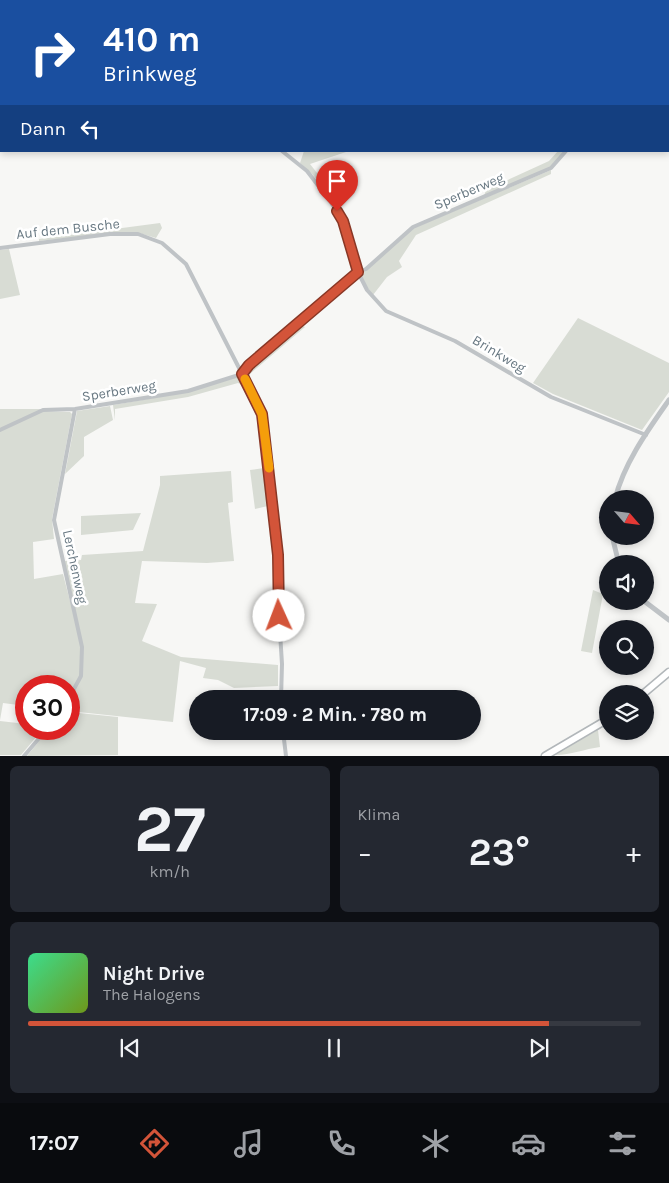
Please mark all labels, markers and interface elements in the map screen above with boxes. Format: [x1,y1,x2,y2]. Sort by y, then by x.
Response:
text: 410 m [103,19,201,60]
icon: right [20,20,85,85]
text: Brinkweg [103,61,197,87]
icon: left [76,115,104,143]
text: Dann [20,118,66,140]
pin [316,160,358,211]
icon: arrive [323,167,351,195]
street label: Sperberweg [431,169,507,213]
street label: Auf dem Busche [15,215,121,243]
street label: Brinkweg [469,331,529,377]
street label: Sperberweg [81,377,157,405]
north arrow [599,490,654,545]
map controls [599,490,654,740]
street label: Lerchenweg [59,528,91,606]
button: sound [599,555,654,610]
position arrow [252,589,304,641]
button: search [599,620,654,675]
speed limit sign: 30 [15,675,80,740]
button: layers [599,685,654,740]
text: 17:09 · 2 Min. · 780 m [243,704,427,726]
text: 27 [134,791,206,867]
text: Klima [358,805,400,824]
text: 23° [469,830,530,875]
text: − [358,836,372,869]
text: + [626,836,641,869]
text: km/h [149,862,190,881]
text: Night Drive [103,963,205,985]
text: The Halogens [103,985,201,1004]
icon: previous [116,1034,144,1062]
icon: pause [320,1034,348,1062]
icon: next [525,1034,553,1062]
icon: directions [137,1126,172,1161]
icon: music [231,1126,266,1161]
icon: phone [324,1126,359,1161]
icon: climate [418,1126,453,1161]
icon: car [511,1126,546,1161]
icon: filters [605,1126,640,1161]
text: 17:07 [29,1130,79,1156]

